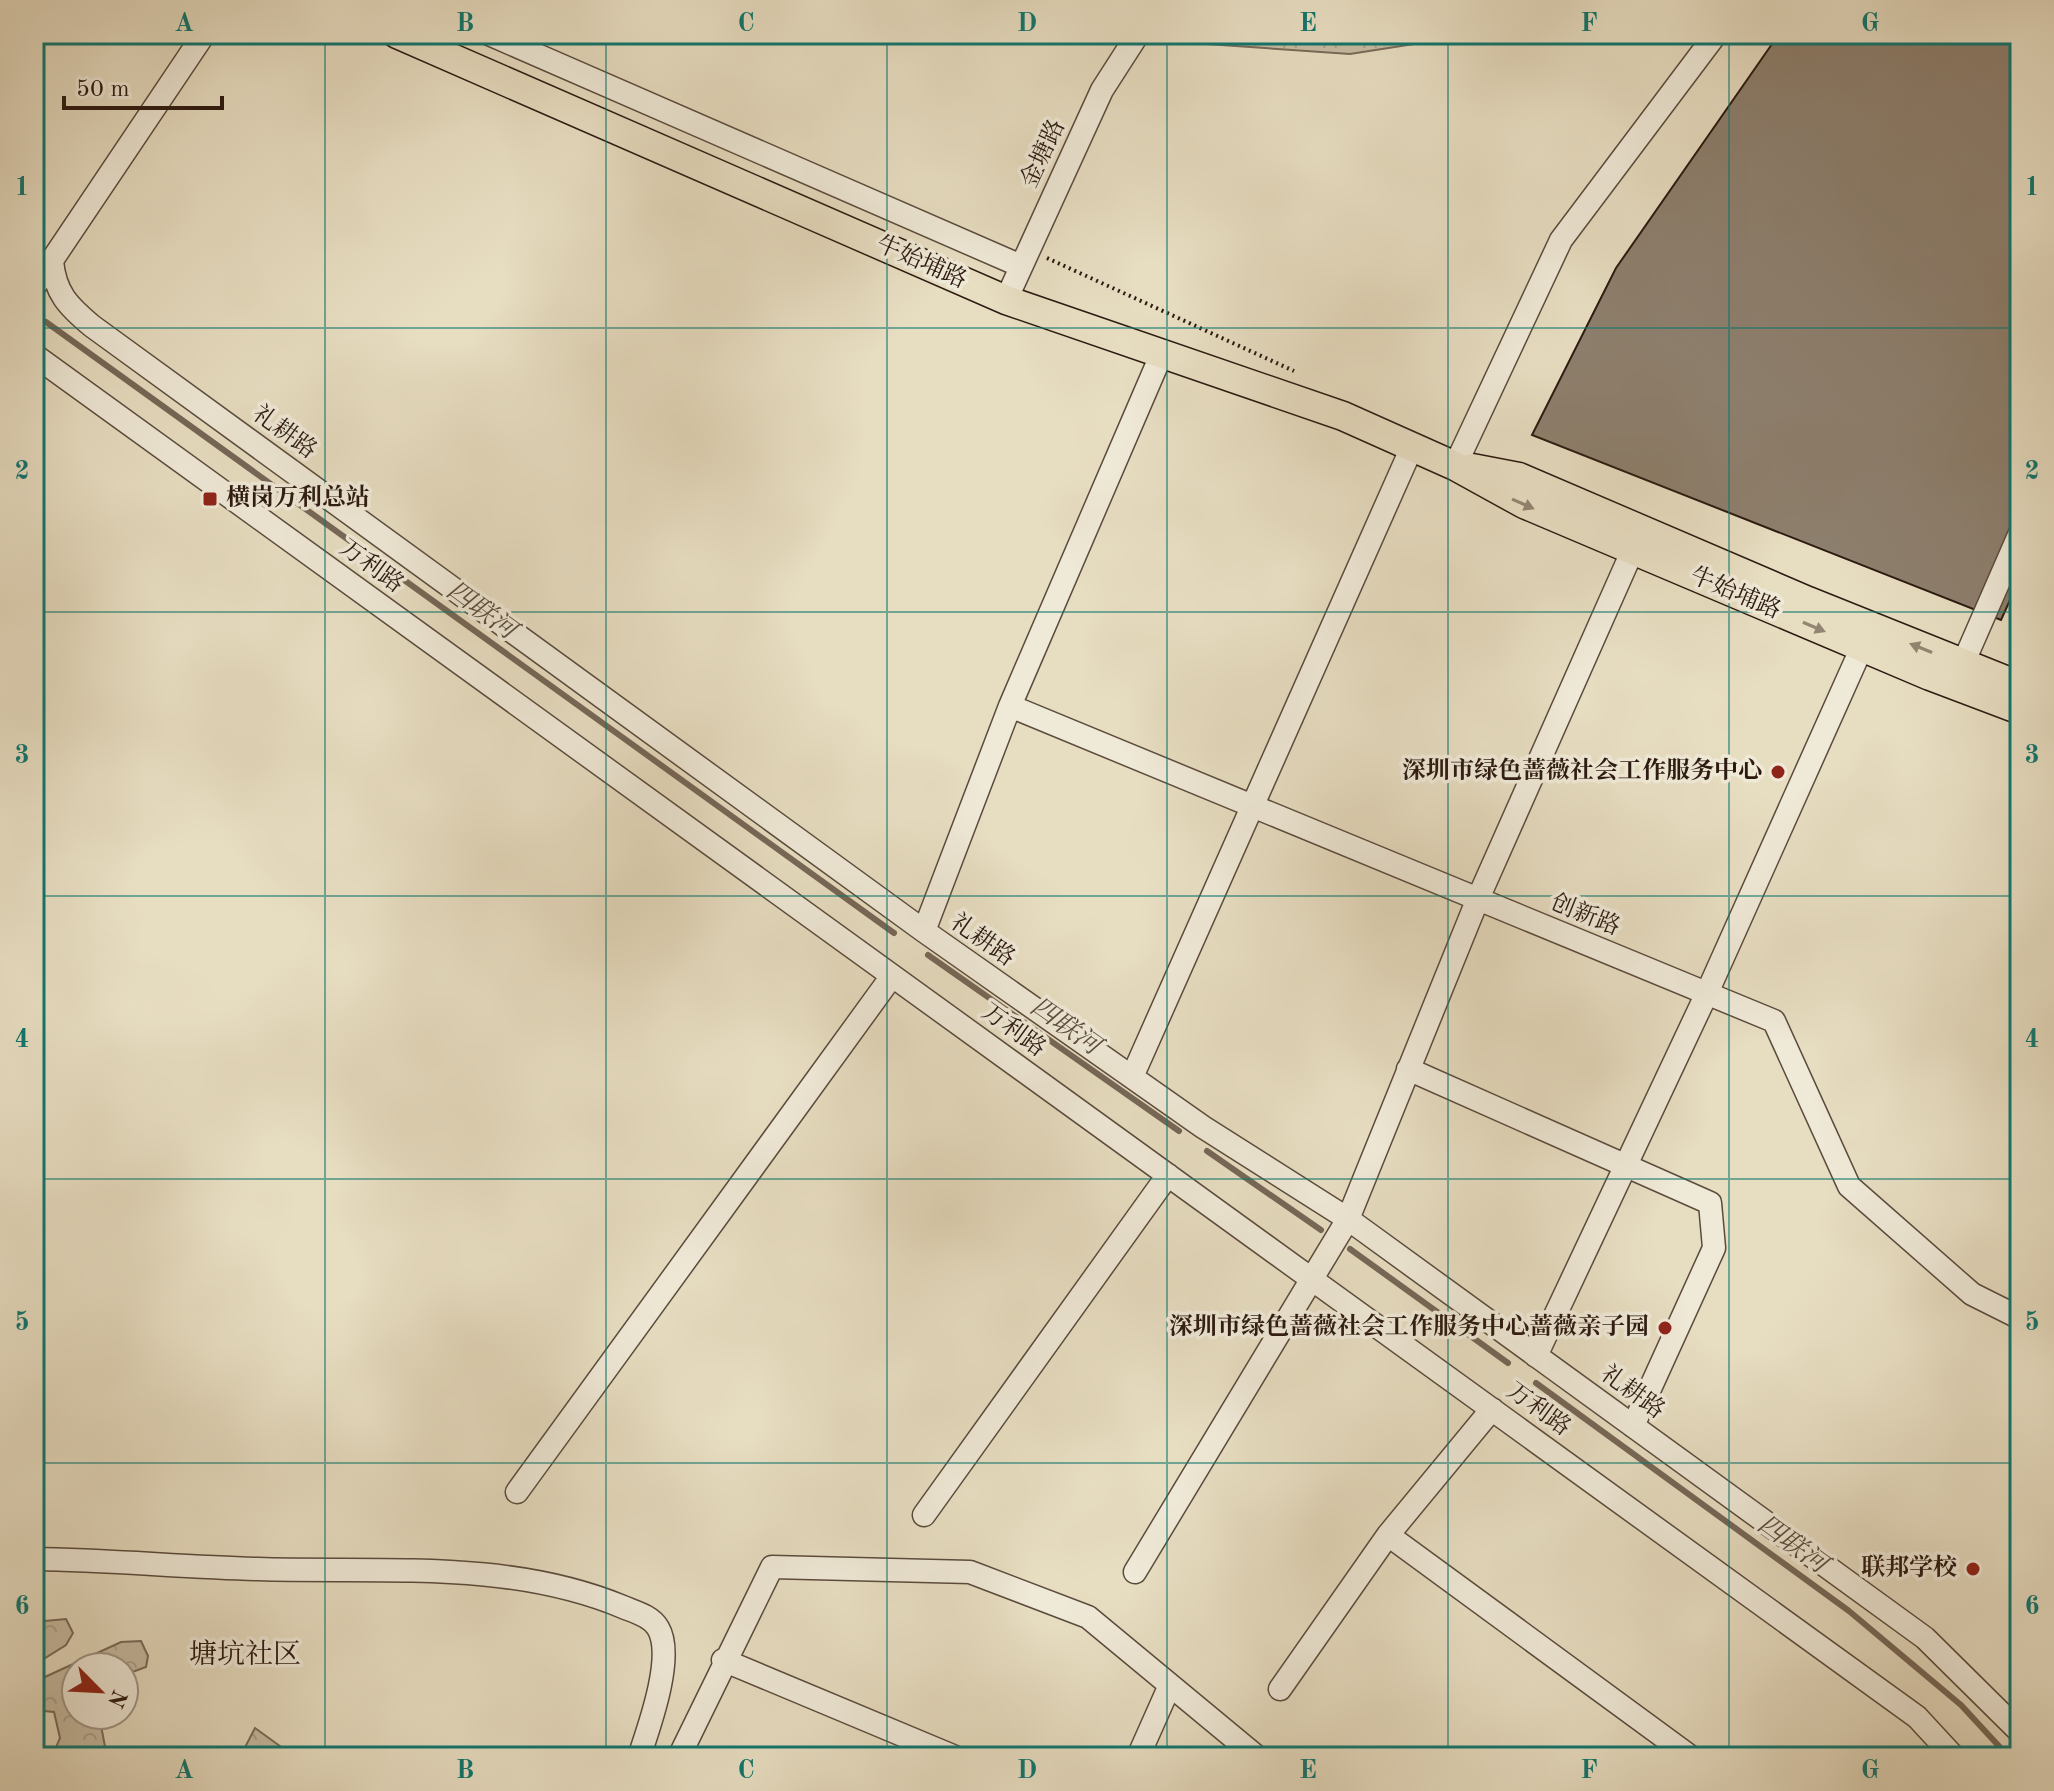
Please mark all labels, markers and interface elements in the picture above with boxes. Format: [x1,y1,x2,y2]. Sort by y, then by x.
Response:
text: A [174,11,194,37]
text: B [456,11,474,37]
text: C [737,11,755,37]
text: D [1017,11,1037,37]
text: E [1299,11,1317,37]
text: F [1580,11,1598,37]
text: G [1861,11,1879,37]
scale bar [64,60,222,110]
text: 50 m [76,78,130,102]
street label: 金塘路 [1015,115,1070,192]
text: 1 [14,175,30,201]
text: 1 [2024,175,2040,201]
street label: 牛始埔路 [872,230,971,293]
street label: 礼耕路 [248,400,322,464]
text: 2 [14,459,30,485]
text: 2 [2024,459,2040,485]
place label: 横岗万利总站 [226,484,370,511]
marker: 横岗万利总站 [201,490,219,508]
one-way arrow [1512,497,1535,510]
street label: 万利路 [335,534,409,598]
street label: 牛始埔路 [1686,561,1785,624]
water label: 四联河 [442,576,525,647]
one-way arrow [1803,621,1827,634]
one-way arrow [1909,641,1933,654]
text: 3 [14,743,30,769]
text: 3 [2024,743,2040,769]
place label: 深圳市绿色蔷薇社会工作服务中心 [1402,757,1762,784]
marker: 深圳市绿色蔷薇社会工作服务中心 [1769,763,1787,781]
street label: 创新路 [1547,889,1624,941]
street label: 礼耕路 [946,908,1020,971]
water label: 四联河 [1026,992,1109,1062]
street label: 万利路 [977,998,1051,1062]
text: 4 [14,1027,30,1053]
text: 4 [2024,1027,2040,1053]
text: 5 [14,1310,30,1336]
text: 5 [2024,1310,2040,1336]
place label: 深圳市绿色蔷薇社会工作服务中心蔷薇亲子园 [1169,1313,1649,1340]
marker: 深圳市绿色蔷薇社会工作服务中心蔷薇亲子园 [1656,1319,1674,1337]
street label: 礼耕路 [1596,1360,1670,1424]
street label: 万利路 [1502,1377,1576,1441]
water label: 四联河 [1753,1510,1836,1581]
place label: 联邦学校 [1861,1554,1957,1581]
marker: 联邦学校 [1964,1560,1982,1578]
text: 6 [14,1594,30,1620]
text: 6 [2024,1594,2040,1620]
district label: 塘坑社区 [189,1639,301,1670]
north arrow [60,1651,140,1731]
text: N [103,1686,130,1711]
text: A [174,1758,194,1784]
text: B [456,1758,474,1784]
text: C [737,1758,755,1784]
text: D [1017,1758,1037,1784]
text: E [1299,1758,1317,1784]
text: F [1580,1758,1598,1784]
text: G [1861,1758,1879,1784]

